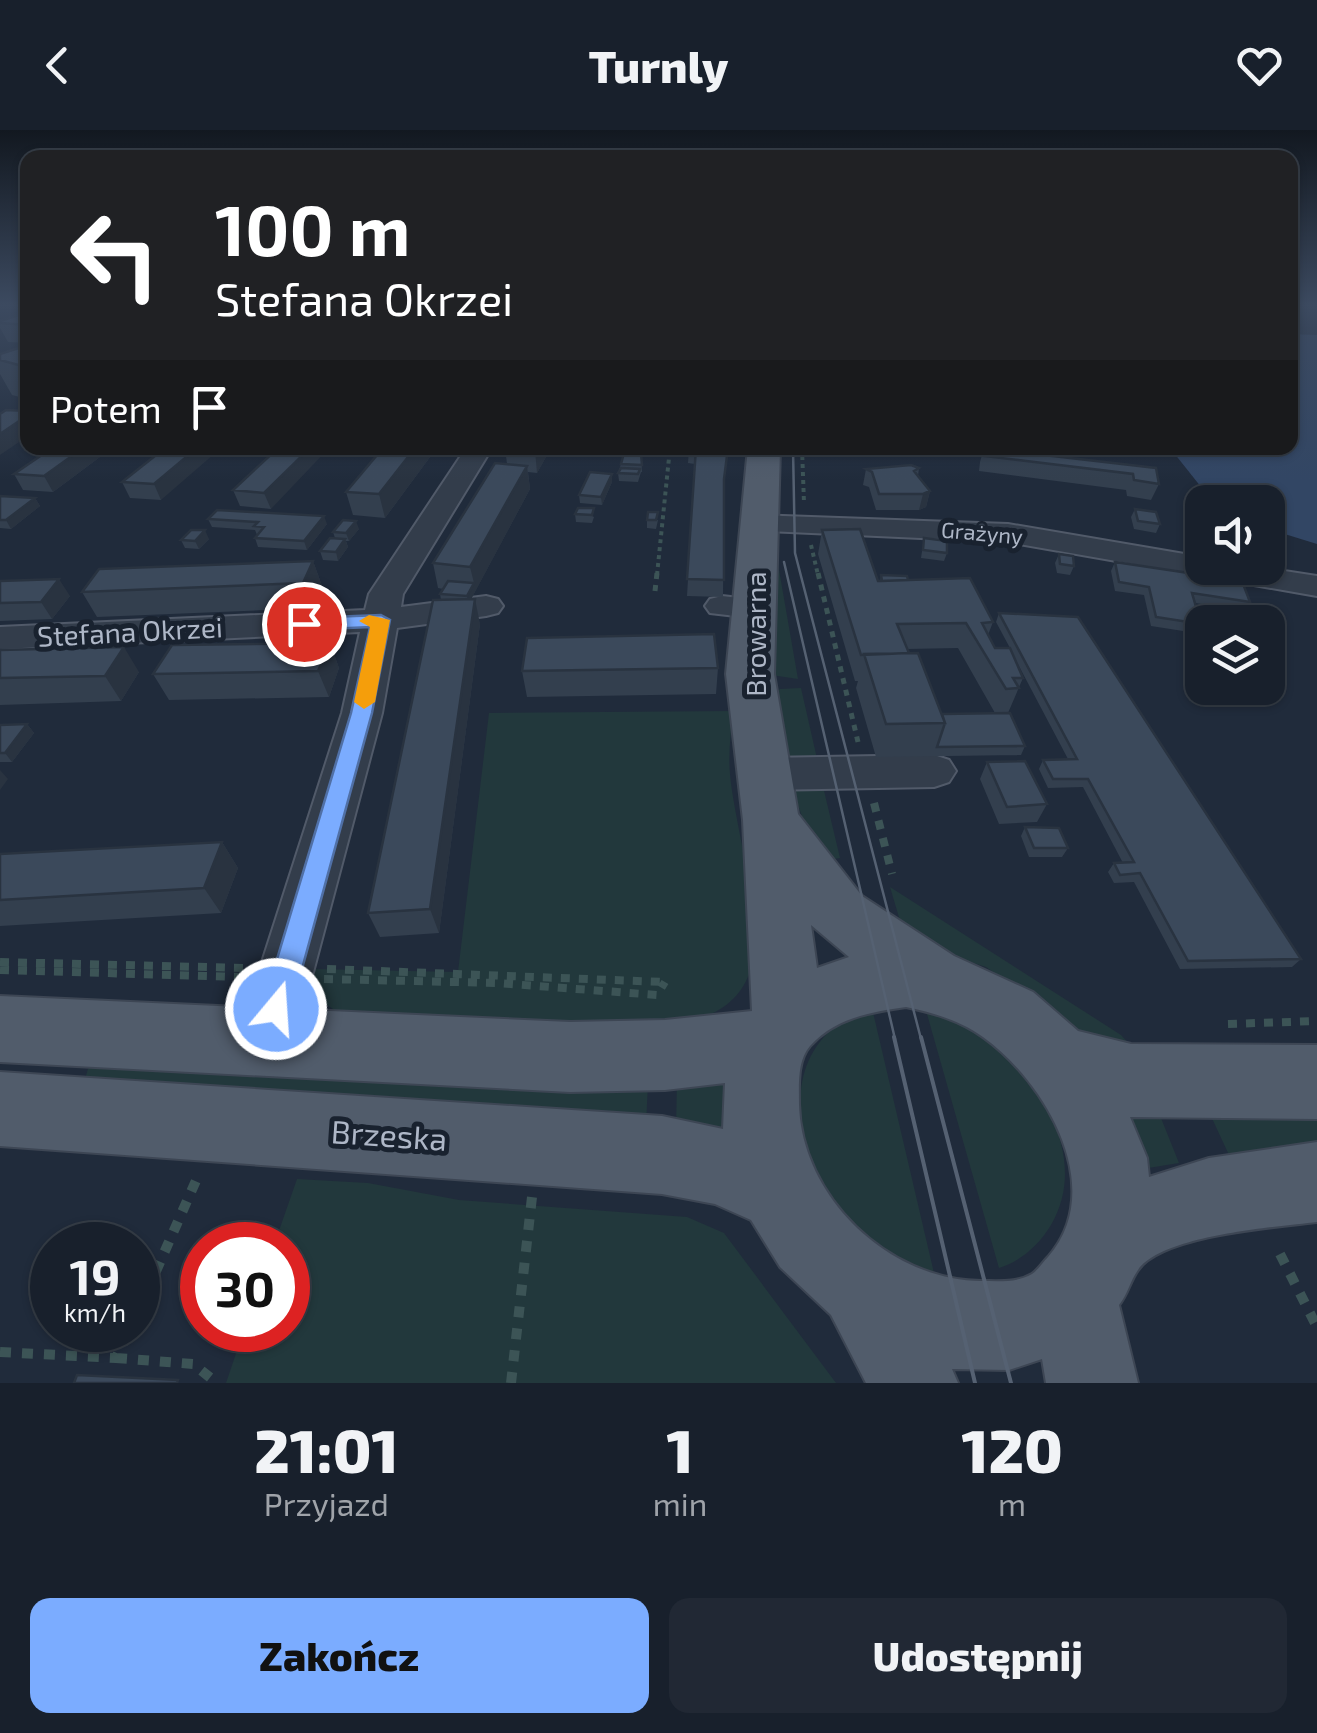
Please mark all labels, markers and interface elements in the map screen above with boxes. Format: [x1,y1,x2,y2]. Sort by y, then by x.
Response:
icon: back [30,38,85,93]
text: Turnly [589,38,728,92]
icon: heart [1232,38,1287,93]
text: 100 m [215,186,410,270]
icon: left [50,190,180,320]
text: Stefana Okrzei [215,271,513,325]
icon: arrive [182,380,237,435]
text: Potem [50,385,162,431]
map controls [1185,485,1285,705]
button: sound [1185,485,1285,585]
street label: Grażyny [940,515,1024,549]
street label: Browarna [738,571,772,697]
pin [262,582,347,667]
icon: arrive [277,597,332,652]
button: layers [1185,605,1285,705]
street label: Stefana Okrzei [36,609,223,653]
position arrow [224,957,328,1061]
street label: Brzeska [330,1111,448,1157]
speed limit sign: 30 [180,1222,310,1352]
text: 19 [69,1245,121,1305]
text: km/h [64,1297,126,1327]
text: 21:01 [254,1413,399,1485]
text: 1 [667,1413,694,1485]
text: 120 [962,1413,1063,1485]
text: Przyjazd [264,1484,389,1522]
text: min [653,1484,707,1522]
text: m [998,1484,1026,1522]
button: Zakończ [30,1598,649,1713]
button: Udostępnij [669,1598,1287,1713]

